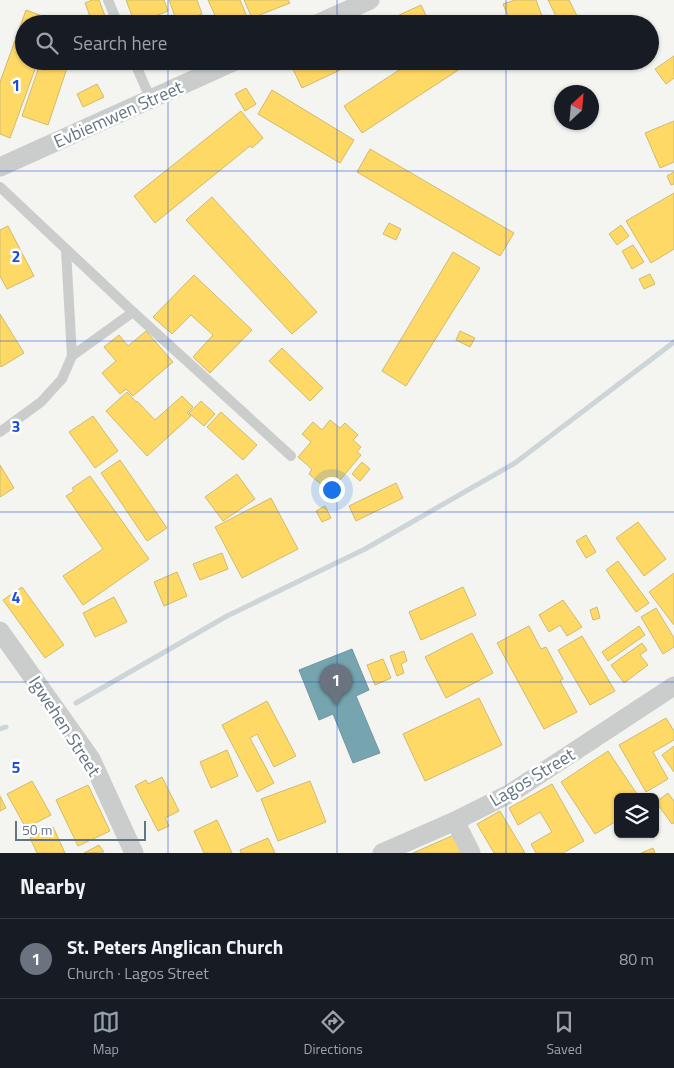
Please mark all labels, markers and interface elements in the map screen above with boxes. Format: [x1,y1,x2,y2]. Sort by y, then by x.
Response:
search box [15,15,659,70]
text: Search here [73,28,167,57]
icon: search [33,29,61,57]
text: 1 [12,73,20,97]
street label: Evbiemwen Street [49,73,187,155]
north arrow [554,85,599,130]
text: 2 [12,244,20,268]
text: 3 [12,414,20,438]
your location [319,477,345,503]
text: 4 [12,585,21,609]
pin: 1 [320,664,352,705]
street label: Igwehen Street [22,670,108,782]
street label: Lagos Street [484,741,580,813]
text: 5 [12,755,21,779]
map controls [614,793,659,838]
button: layers [614,793,659,838]
scale bar [15,818,146,841]
text: 50 m [22,819,52,840]
text: Nearby [20,870,85,902]
text: St. Peters Anglican Church [67,932,283,961]
text: 1 [32,947,40,971]
text: 80 m [619,947,654,971]
text: Church · Lagos Street [67,961,209,985]
tab: Map [92,1008,120,1059]
tab: Directions [303,1008,363,1059]
tab: Saved [547,1008,582,1059]

